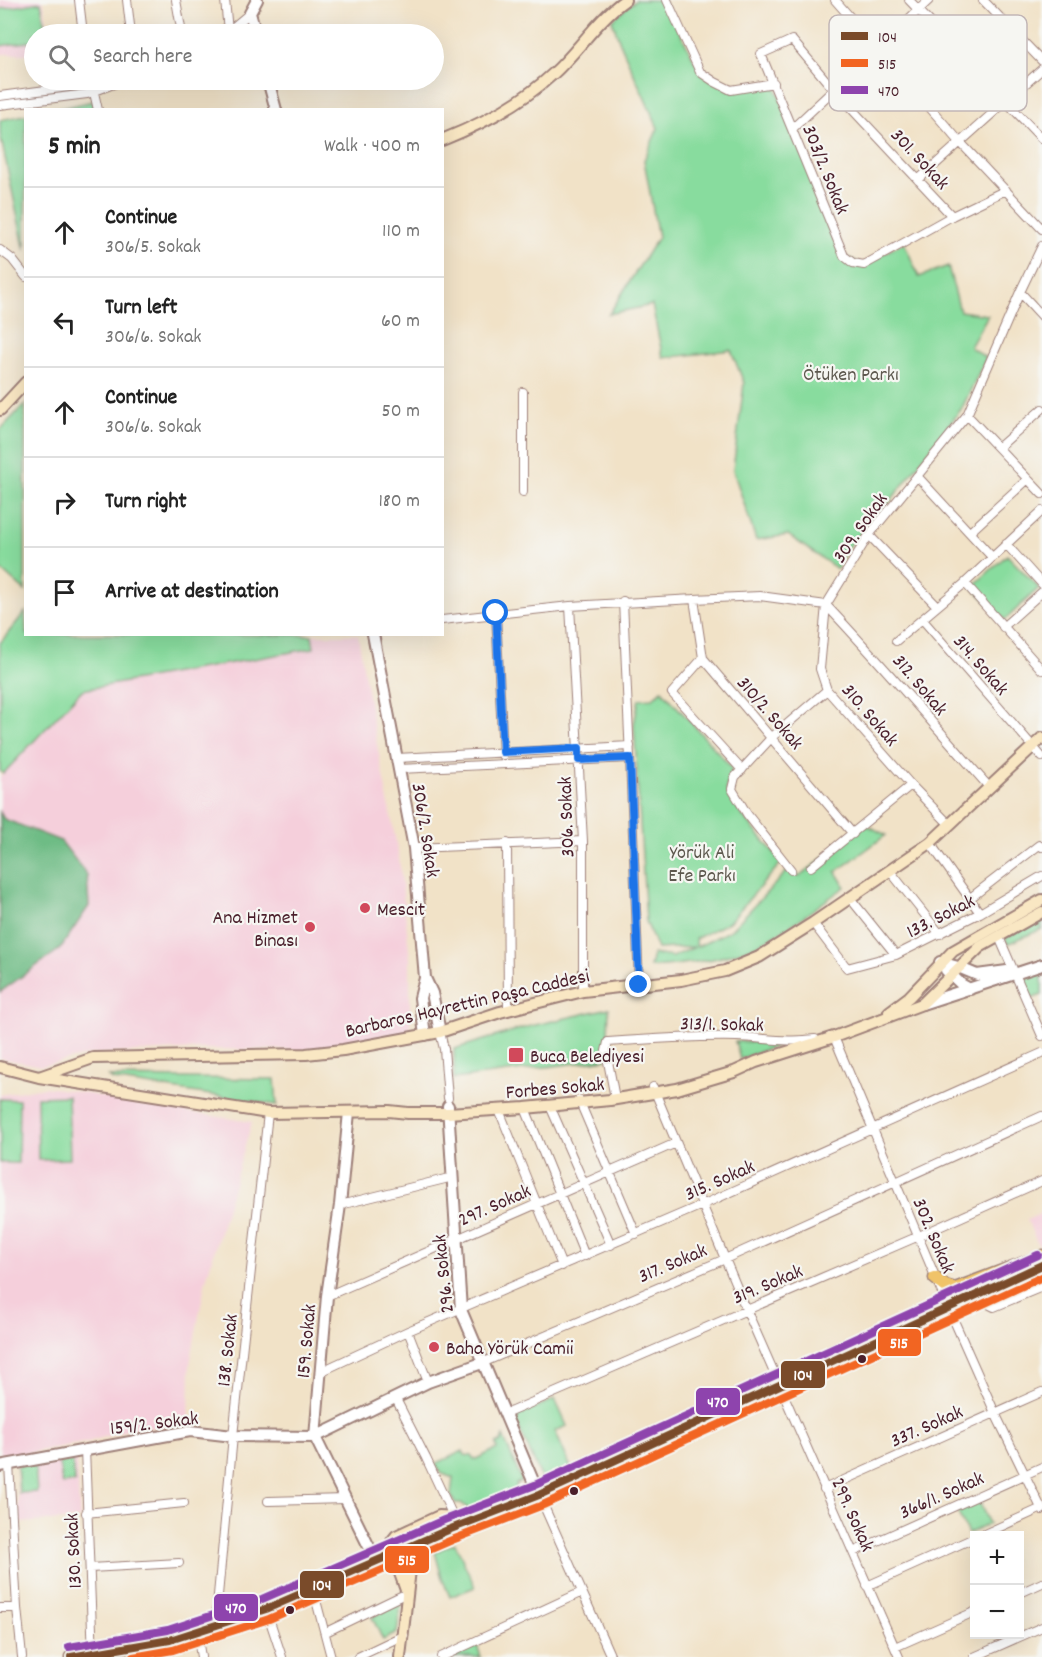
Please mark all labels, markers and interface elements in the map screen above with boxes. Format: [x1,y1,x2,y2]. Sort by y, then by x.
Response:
legend [829,15,1027,111]
search box [24,24,444,90]
text: 104 [878,27,897,50]
icon: search [45,41,78,74]
text: Search here [93,42,192,73]
text: 515 [878,54,896,77]
text: 470 [878,81,900,104]
street label: 303/2. Sokak [794,121,855,219]
street label: 301. Sokak [883,123,955,197]
text: 5 min [48,129,101,166]
text: Walk · 400 m [324,133,420,161]
text: Continue [105,203,177,234]
icon: ahead [48,216,81,249]
text: 110 m [382,218,420,246]
text: 306/5. Sokak [105,234,201,262]
text: Turn left [105,293,177,324]
icon: left [48,306,81,339]
text: 60 m [381,308,420,336]
text: 306/6. Sokak [105,324,201,352]
park label: Ötüken Parkı [803,362,899,390]
text: Continue [105,383,177,414]
icon: ahead [48,396,81,429]
text: 50 m [382,398,420,426]
text: 306/6. Sokak [105,414,201,442]
icon: right [48,486,81,519]
text: Turn right [105,487,187,518]
text: 180 m [378,488,420,516]
street label: 309. Sokak [827,488,896,570]
icon: arrive [48,576,81,609]
text: Arrive at destination [105,577,279,608]
route start [482,599,508,625]
street label: 314. Sokak [945,629,1014,703]
street label: 312. Sokak [884,649,953,723]
street label: 310/2. Sokak [729,671,809,757]
street label: 310. Sokak [833,678,904,754]
street label: 306. Sokak [553,776,583,858]
street label: 306/2. Sokak [403,781,445,880]
park label: Yörük Ali Efe Parkı [668,840,736,891]
street label: 133. Sokak [902,889,980,947]
place label: Mescit [377,897,425,925]
marker: Mescit [358,901,372,915]
place label: Ana Hizmet Binası [212,905,298,956]
marker: Ana Hizmet Binası [303,920,317,934]
street label: Barbaros Hayrettin Paşa Caddesi [343,963,593,1047]
route end [625,971,651,997]
street label: 313/1. Sokak [680,1011,764,1041]
place label: Buca Belediyesi [530,1044,644,1072]
marker: Buca Belediyesi [507,1046,525,1064]
street label: Forbes Sokak [505,1072,606,1108]
street label: 315. Sokak [681,1154,760,1210]
street label: 297. Sokak [454,1178,536,1235]
street label: 302. Sokak [904,1194,961,1278]
street label: 296. Sokak [427,1233,463,1314]
street label: 317. Sokak [634,1238,712,1292]
street label: 319. Sokak [729,1258,808,1313]
street label: 159. Sokak [291,1303,325,1379]
street label: 138. Sokak [211,1313,247,1388]
line badge: 515 [877,1328,922,1357]
text: 515 [890,1333,908,1356]
place label: Baha Yörük Camii [446,1336,574,1364]
marker: Baha Yörük Camii [427,1340,441,1354]
unlabelled marker [856,1353,868,1365]
line badge: 104 [780,1360,826,1389]
text: 104 [794,1365,812,1388]
line badge: 470 [695,1387,741,1416]
text: 470 [707,1392,729,1415]
street label: 337. Sokak [886,1399,968,1456]
street label: 159/2. Sokak [109,1406,200,1444]
street label: 366/1. Sokak [895,1466,989,1528]
street label: 299. Sokak [823,1474,880,1557]
unlabelled marker [568,1485,580,1497]
street label: 130. Sokak [59,1512,91,1589]
map controls [970,1531,1024,1639]
button: + [970,1531,1024,1585]
line badge: 515 [384,1545,430,1574]
text: 515 [398,1550,416,1573]
line badge: 104 [299,1570,345,1599]
text: 104 [313,1575,331,1598]
button: − [970,1585,1024,1639]
line badge: 470 [213,1593,259,1622]
text: 470 [225,1598,247,1621]
unlabelled marker [284,1604,296,1616]

